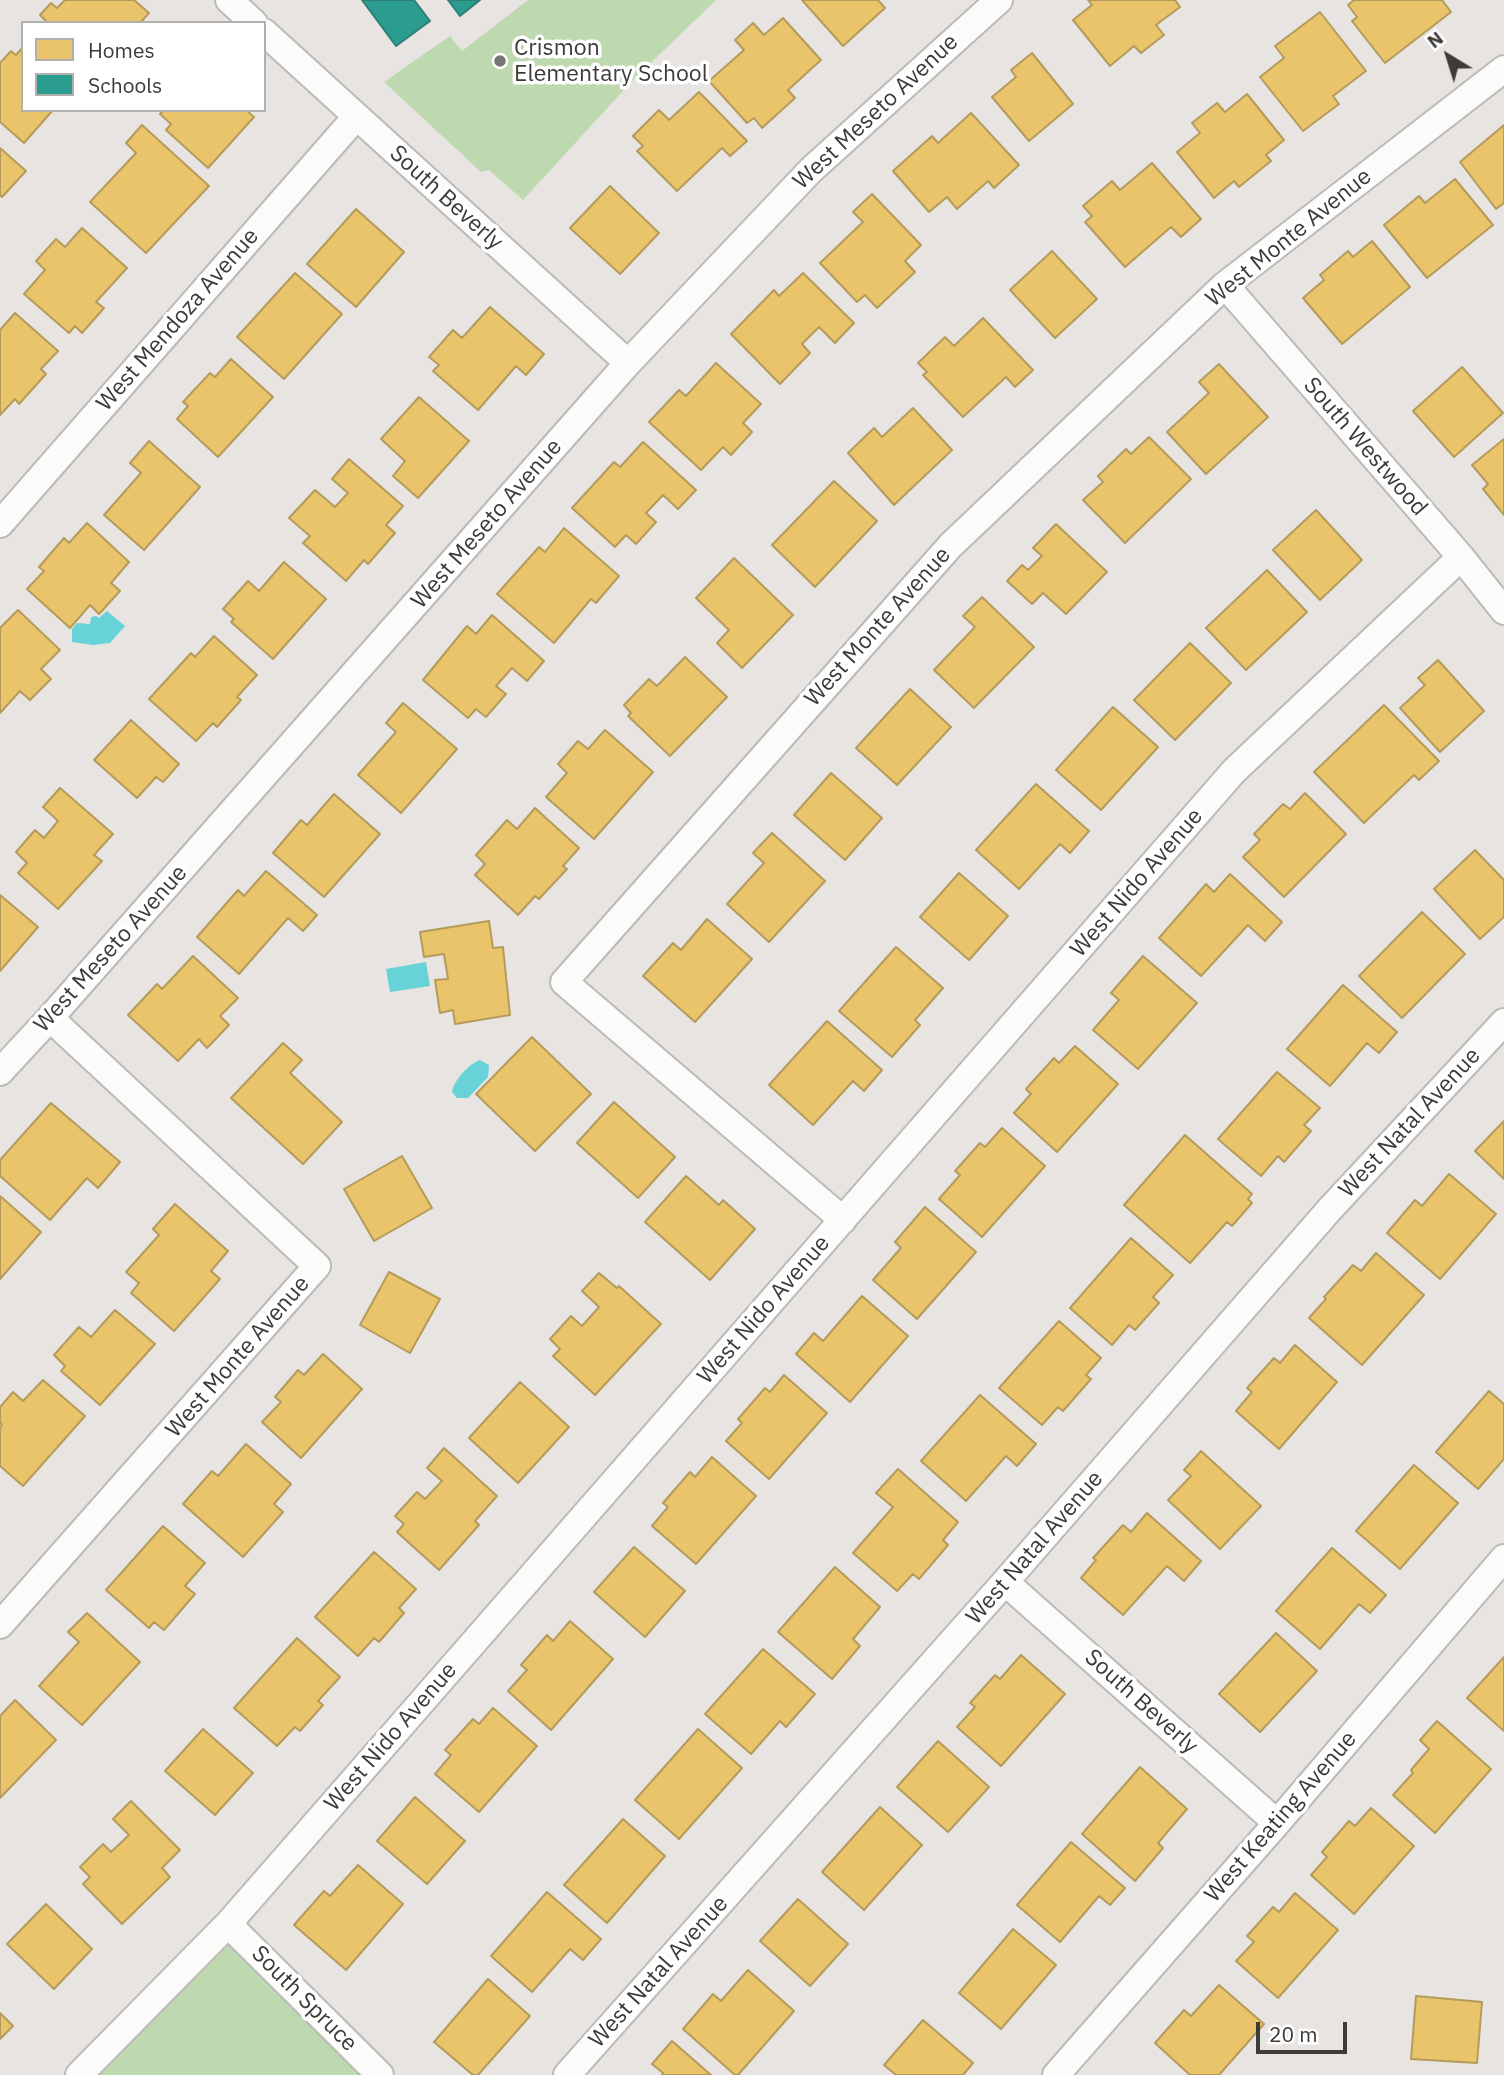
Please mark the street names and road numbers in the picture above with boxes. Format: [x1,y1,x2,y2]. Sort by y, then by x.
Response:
street label: West Meseto Avenue [788,28,964,196]
street label: South Beverly [384,140,508,256]
street label: West Monte Avenue [1201,163,1377,313]
street label: West Mendoza Avenue [91,223,265,417]
street label: South Westwood [1297,372,1433,522]
street label: West Meseto Avenue [406,434,568,614]
street label: West Monte Avenue [799,542,957,712]
street label: West Nido Avenue [1065,803,1209,963]
street label: West Meseto Avenue [29,860,193,1038]
street label: West Natal Avenue [1334,1042,1486,1204]
street label: West Nido Avenue [692,1230,836,1390]
street label: West Monte Avenue [160,1271,316,1443]
street label: West Natal Avenue [961,1465,1109,1631]
street label: South Beverly [1079,1644,1203,1760]
street label: West Nido Avenue [319,1657,463,1817]
street label: West Keating Avenue [1199,1726,1363,1908]
street label: West Natal Avenue [584,1890,734,2054]
street label: South Spruce [245,1940,363,2058]

